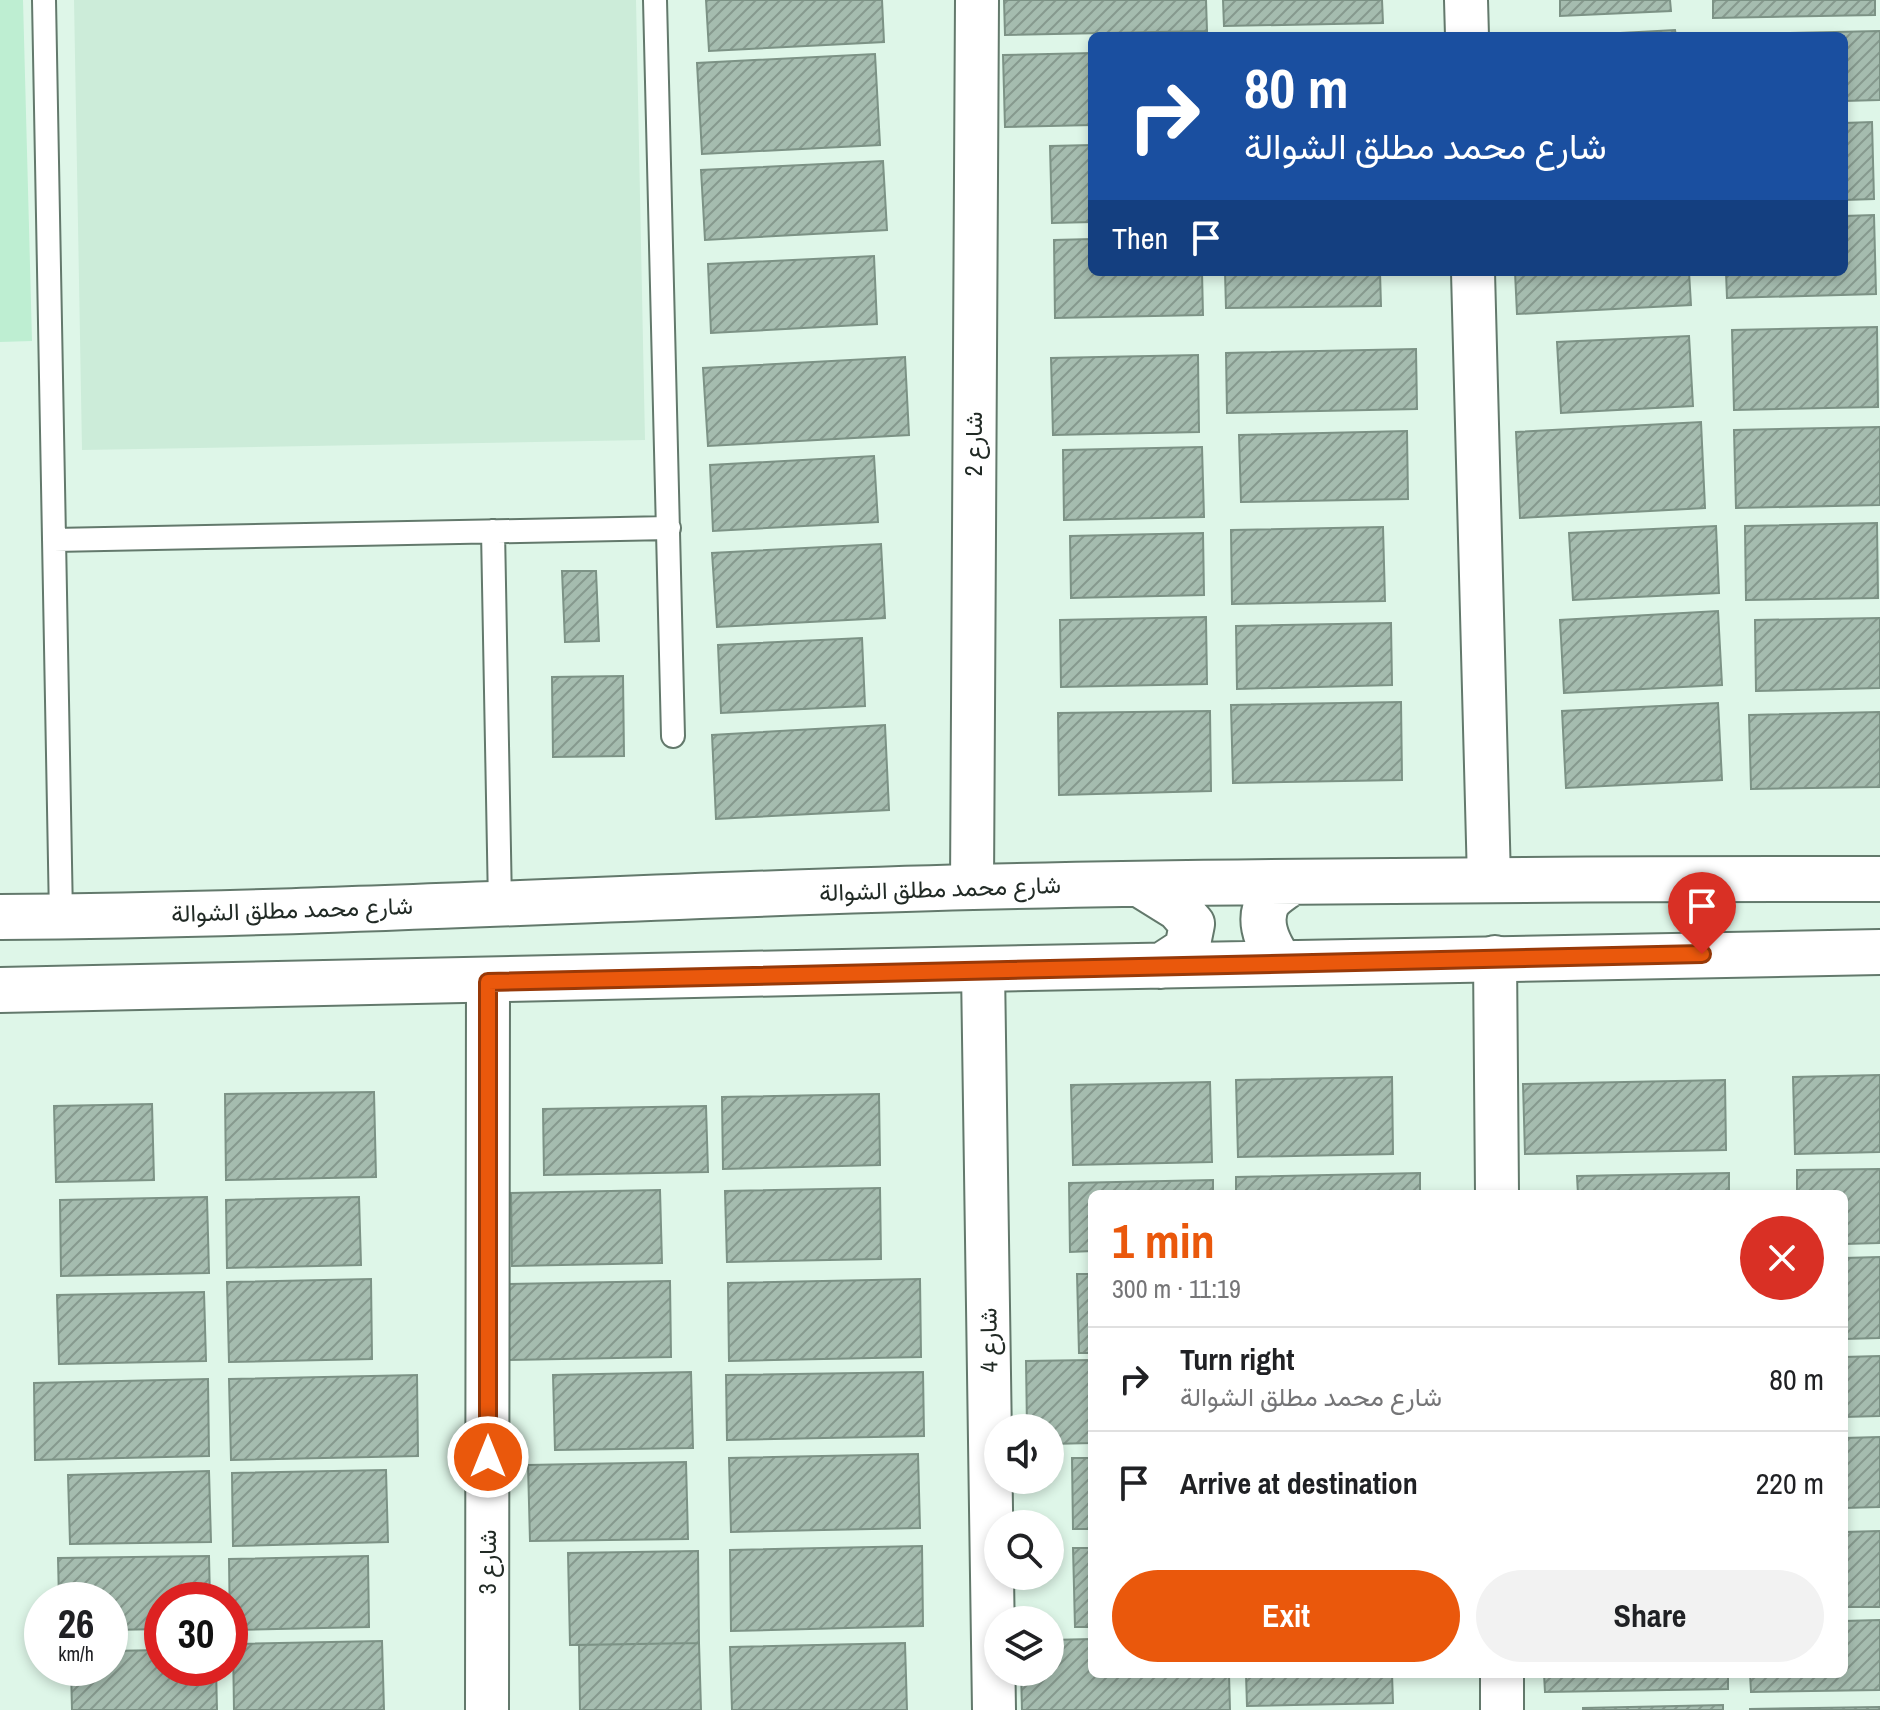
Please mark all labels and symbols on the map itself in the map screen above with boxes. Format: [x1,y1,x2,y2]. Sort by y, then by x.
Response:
street label: شارع 2 [957,412,990,476]
street label: شارع محمد مطلق الشوالة [819,868,1061,909]
pin [1668,872,1736,954]
street label: شارع محمد مطلق الشوالة [171,889,413,930]
street label: شارع 4 [971,1307,1006,1373]
position arrow [446,1415,530,1499]
street label: شارع 3 [471,1530,504,1594]
speed limit sign: 30 [144,1582,248,1686]

